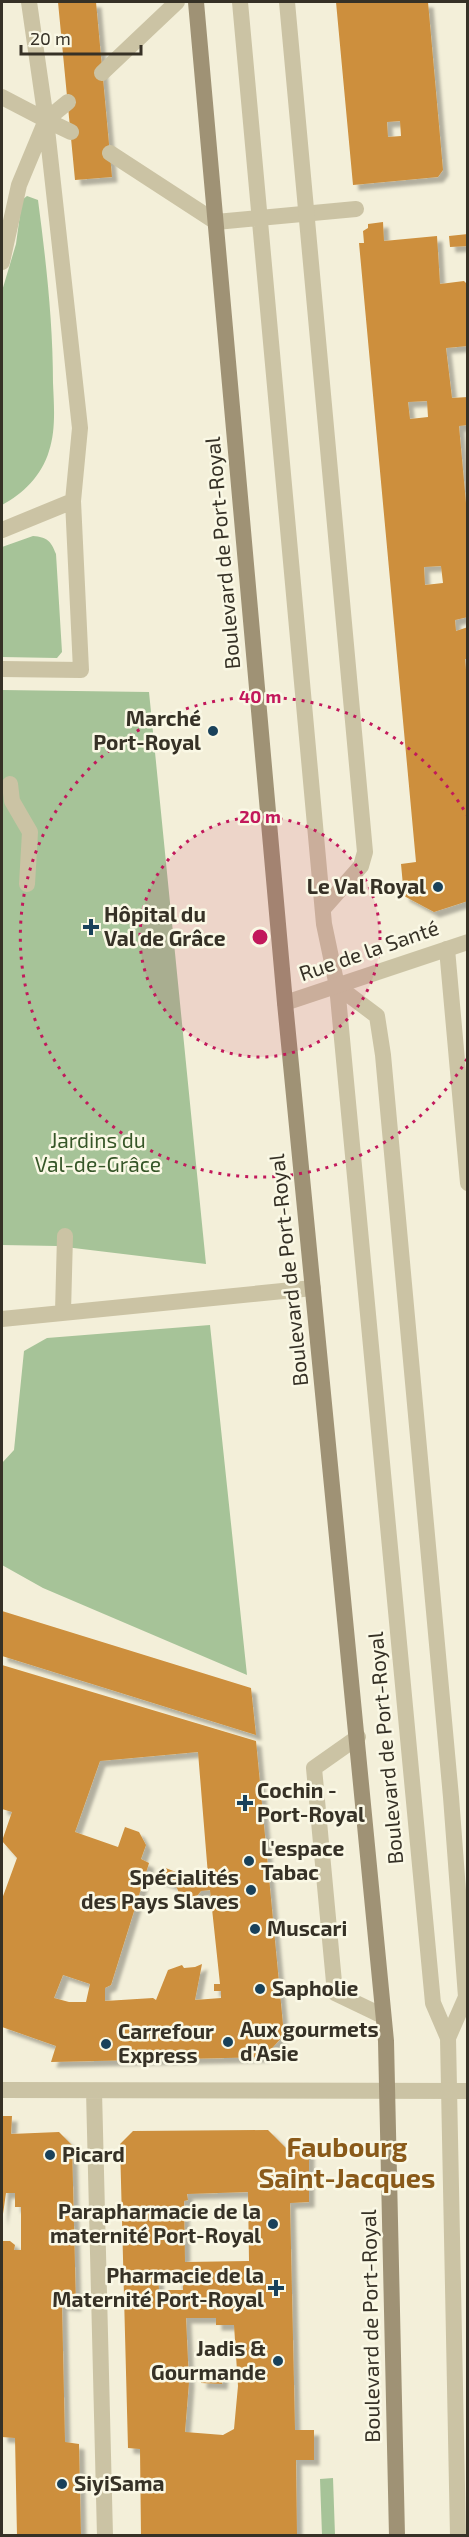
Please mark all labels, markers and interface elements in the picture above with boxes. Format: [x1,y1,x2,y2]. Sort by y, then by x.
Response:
scale bar [21,18,141,56]
text: 20 m [30,27,71,49]
street label: Boulevard de Port-Royal [199,435,244,670]
text: 40 m [239,685,281,707]
place label: Marché Port-Royal [93,705,201,755]
marker: Marché Port-Royal [206,724,220,738]
text: 20 m [239,805,281,827]
place label: Le Val Royal [307,873,426,899]
marker: Le Val Royal [431,880,445,894]
place label: Hôpital du Val de Grâce [104,901,226,950]
street label: Rue de la Santé [295,914,442,985]
marker: Hôpital du Val de Grâce [82,918,100,936]
centre of rings [250,927,270,947]
park label: Jardins du Val-de-Grâce [35,1127,161,1176]
street label: Boulevard de Port-Royal [263,1152,312,1387]
street label: Boulevard de Port-Royal [362,1630,407,1865]
place label: Cochin - Port-Royal [257,1777,365,1827]
marker: Cochin - Port-Royal [238,1796,252,1810]
place label: L'espace Tabac [261,1835,344,1884]
marker: L'espace Tabac [242,1854,256,1868]
place label: Spécialités des Pays Slaves [81,1864,239,1914]
marker: Spécialités des Pays Slaves [244,1883,258,1897]
place label: Muscari [267,1915,347,1940]
marker: Muscari [248,1922,262,1936]
place label: Sapholie [272,1975,359,2000]
marker: Sapholie [253,1982,267,1996]
place label: Aux gourmets d'Asie [240,2016,379,2065]
place label: Carrefour Express [118,2018,214,2067]
marker: Aux gourmets d'Asie [221,2035,235,2049]
marker: Carrefour Express [99,2037,113,2051]
district label: Faubourg Saint-Jacques [259,2130,435,2193]
place label: Picard [62,2141,125,2166]
marker: Picard [43,2148,57,2162]
place label: Parapharmacie de la maternité Port-Royal [50,2198,261,2248]
street label: Boulevard de Port-Royal [355,2208,384,2443]
marker: Parapharmacie de la maternité Port-Royal [266,2217,280,2231]
place label: Pharmacie de la Maternité Port-Royal [52,2262,264,2312]
marker: Pharmacie de la Maternité Port-Royal [269,2281,283,2295]
place label: Jadis & Gourmande [151,2335,266,2384]
marker: Jadis & Gourmande [271,2354,285,2368]
place label: SiyiSama [74,2470,165,2496]
marker: SiyiSama [55,2477,69,2491]

